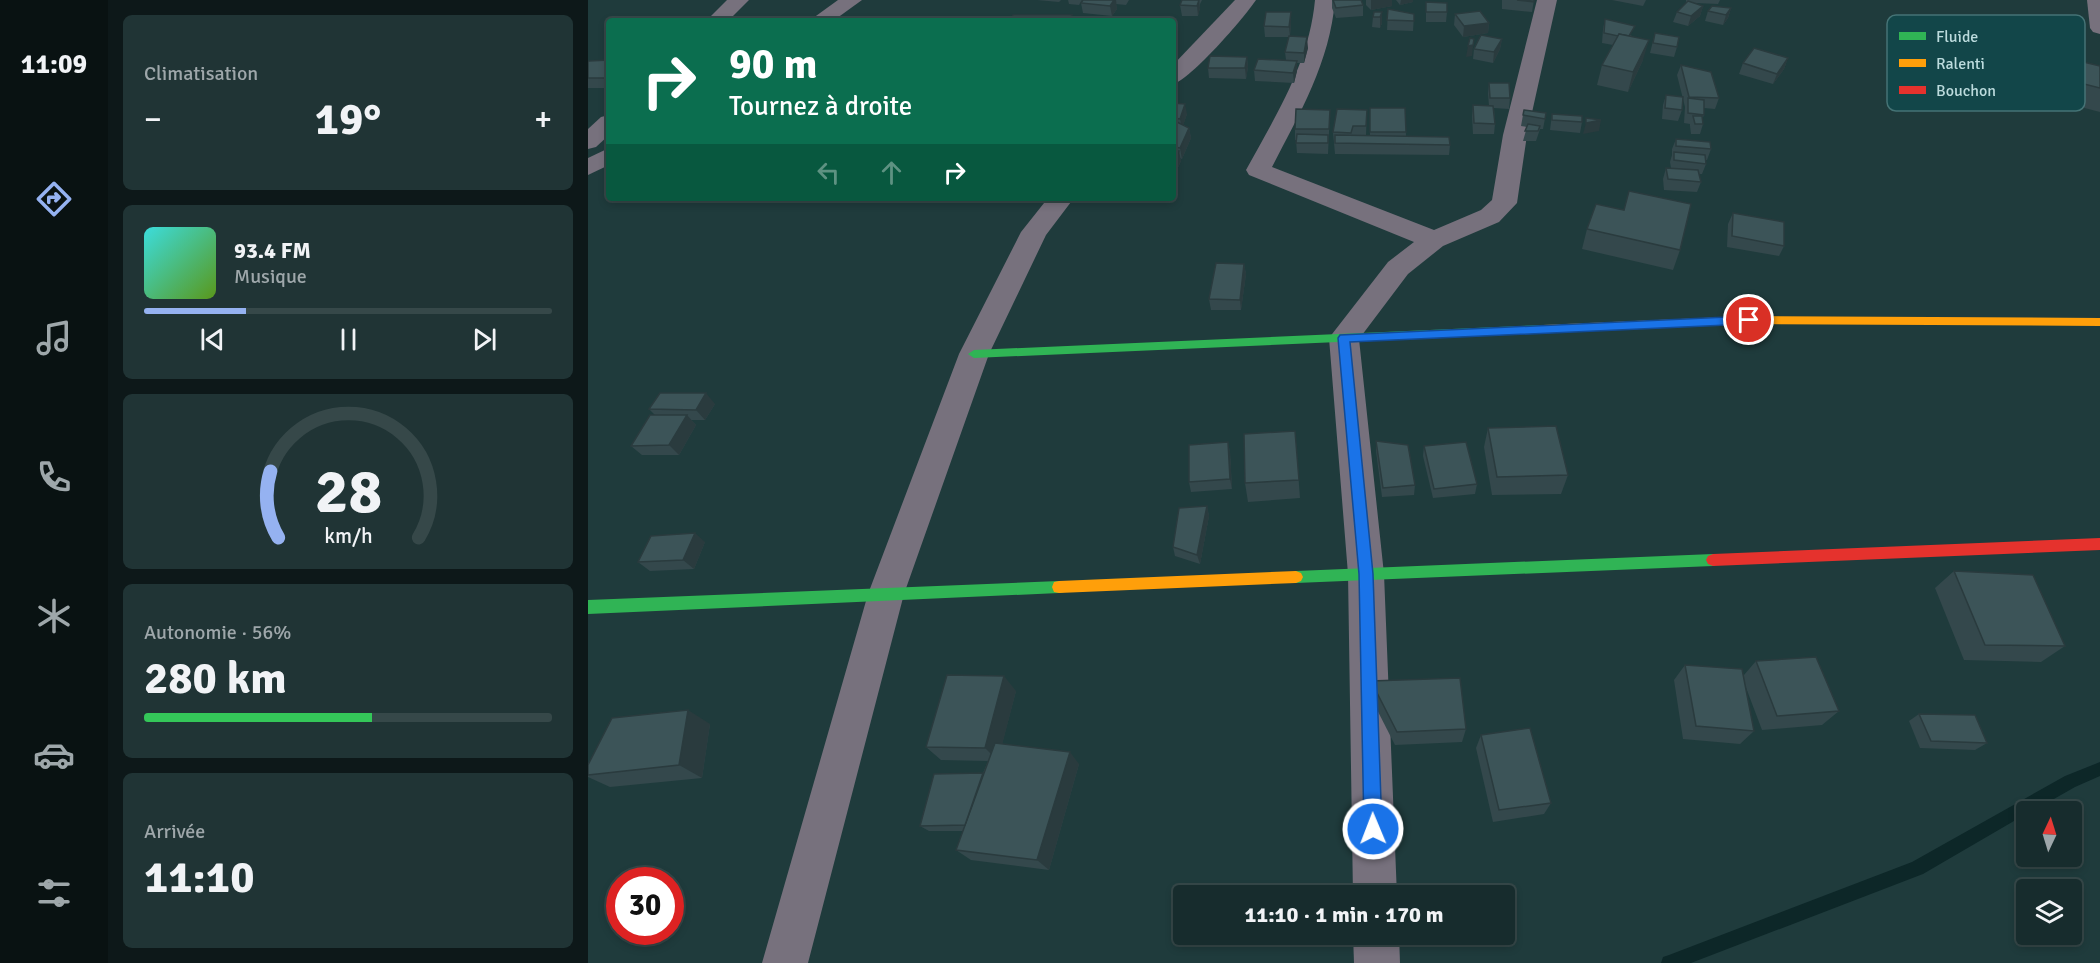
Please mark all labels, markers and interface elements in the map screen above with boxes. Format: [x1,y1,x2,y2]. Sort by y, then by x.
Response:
legend [1887,15,2085,111]
text: Fluide [1936,27,1978,47]
text: 90 m [729,39,818,90]
icon: right [630,42,708,120]
text: 11:09 [21,48,87,81]
text: Ralenti [1936,54,1985,74]
text: Climatisation [144,61,258,86]
text: Bouchon [1936,81,1996,101]
text: Tournez à droite [729,90,912,123]
text: 19° [315,92,381,147]
text: − [144,99,162,140]
text: + [534,99,552,140]
icon: left [812,156,845,189]
icon: ahead [875,156,908,189]
icon: right [938,156,971,189]
icon: directions [33,178,75,220]
text: 93.4 FM [234,237,311,264]
text: Musique [234,264,307,289]
pin [1723,294,1774,345]
icon: arrive [1732,303,1765,336]
icon: music [33,317,75,359]
icon: previous [196,323,229,356]
icon: pause [332,323,365,356]
icon: next [468,323,501,356]
text: 28 [314,454,382,531]
icon: phone [33,456,75,498]
text: km/h [324,524,372,550]
icon: climate [33,595,75,637]
text: Autonomie · 56% [144,620,291,645]
text: 280 km [144,651,287,706]
icon: car [33,734,75,776]
position arrow [1341,797,1405,861]
north arrow [2016,801,2082,867]
map controls [2016,801,2082,945]
text: Arrivée [144,819,205,844]
text: 11:10 [144,850,254,905]
speed limit sign: 30 [606,867,684,945]
icon: filters [33,872,75,914]
button: layers [2016,879,2082,945]
text: 11:10 · 1 min · 170 m [1244,901,1444,928]

